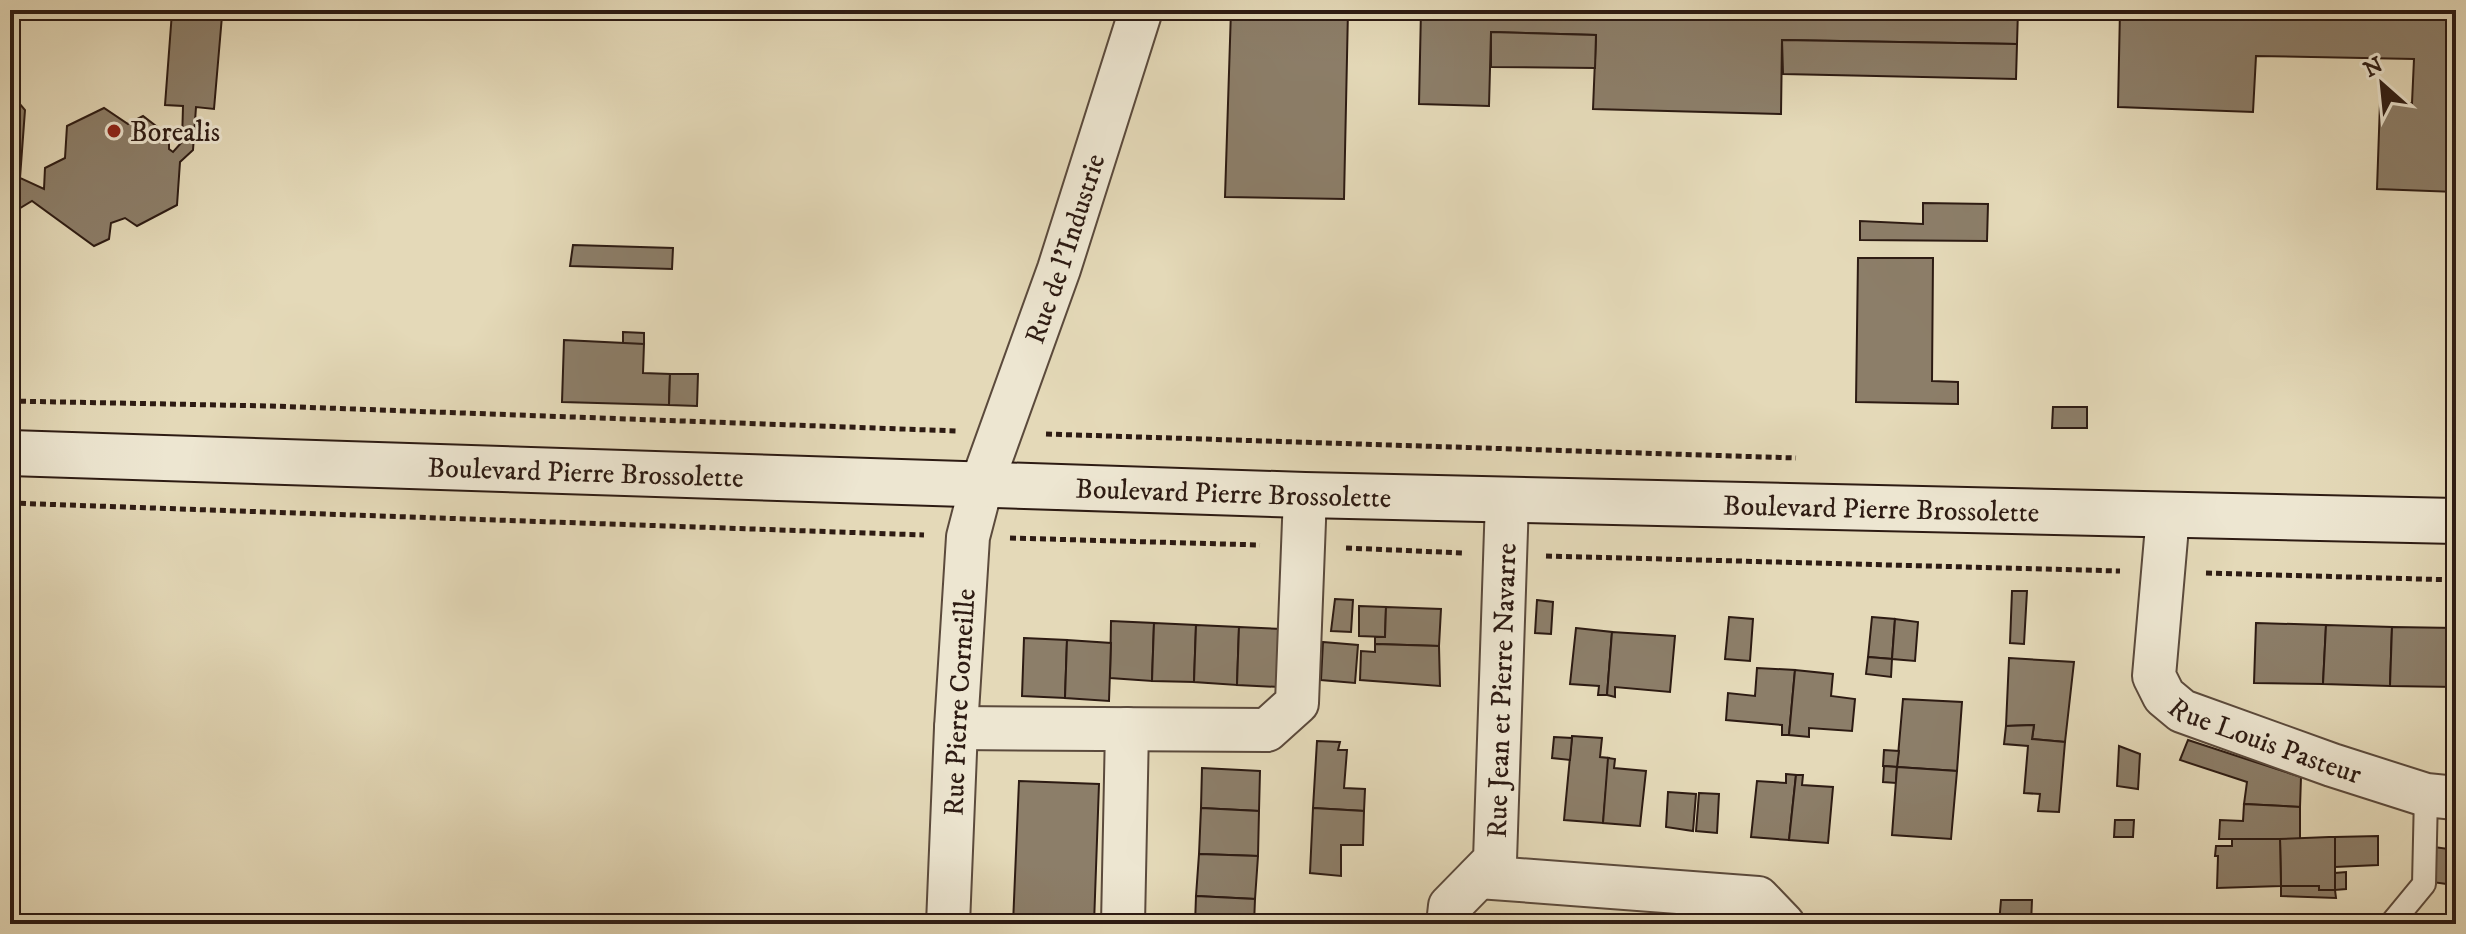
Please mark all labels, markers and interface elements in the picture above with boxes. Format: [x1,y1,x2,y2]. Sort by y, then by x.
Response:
north arrow [2342,44,2422,124]
text: N [2359,51,2388,84]
place label: Borealis [130,115,220,150]
marker: Borealis [105,122,123,140]
street label: Rue de l'Industrie [1018,149,1113,349]
street label: Boulevard Pierre Brossolette [427,451,744,496]
street label: Boulevard Pierre Brossolette [1075,472,1392,516]
street label: Boulevard Pierre Brossolette [1723,488,2040,531]
street label: Rue Jean et Pierre Navarre [1480,542,1525,839]
street label: Rue Pierre Corneille [936,588,984,817]
street label: Rue Louis Pasteur [2160,691,2366,792]

